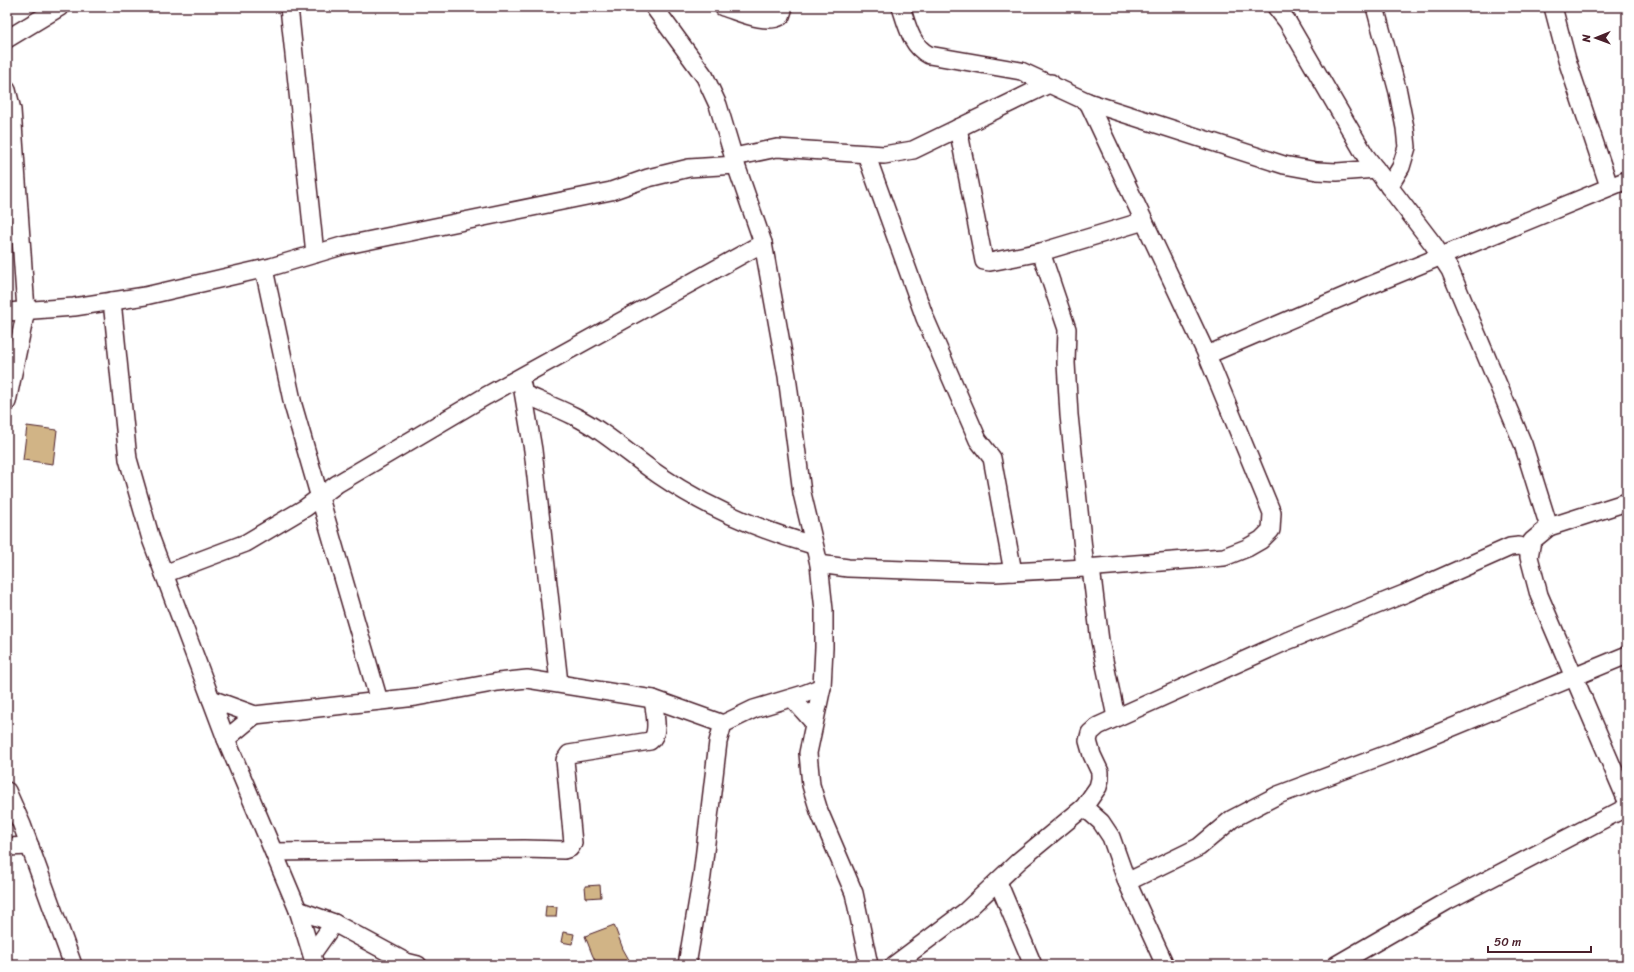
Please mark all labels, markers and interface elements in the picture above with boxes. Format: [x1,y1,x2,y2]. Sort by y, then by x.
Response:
north arrow [1576,18,1616,58]
text: N [1577,34,1596,43]
scale bar [1488,928,1591,954]
text: 50 m [1494,931,1521,953]

